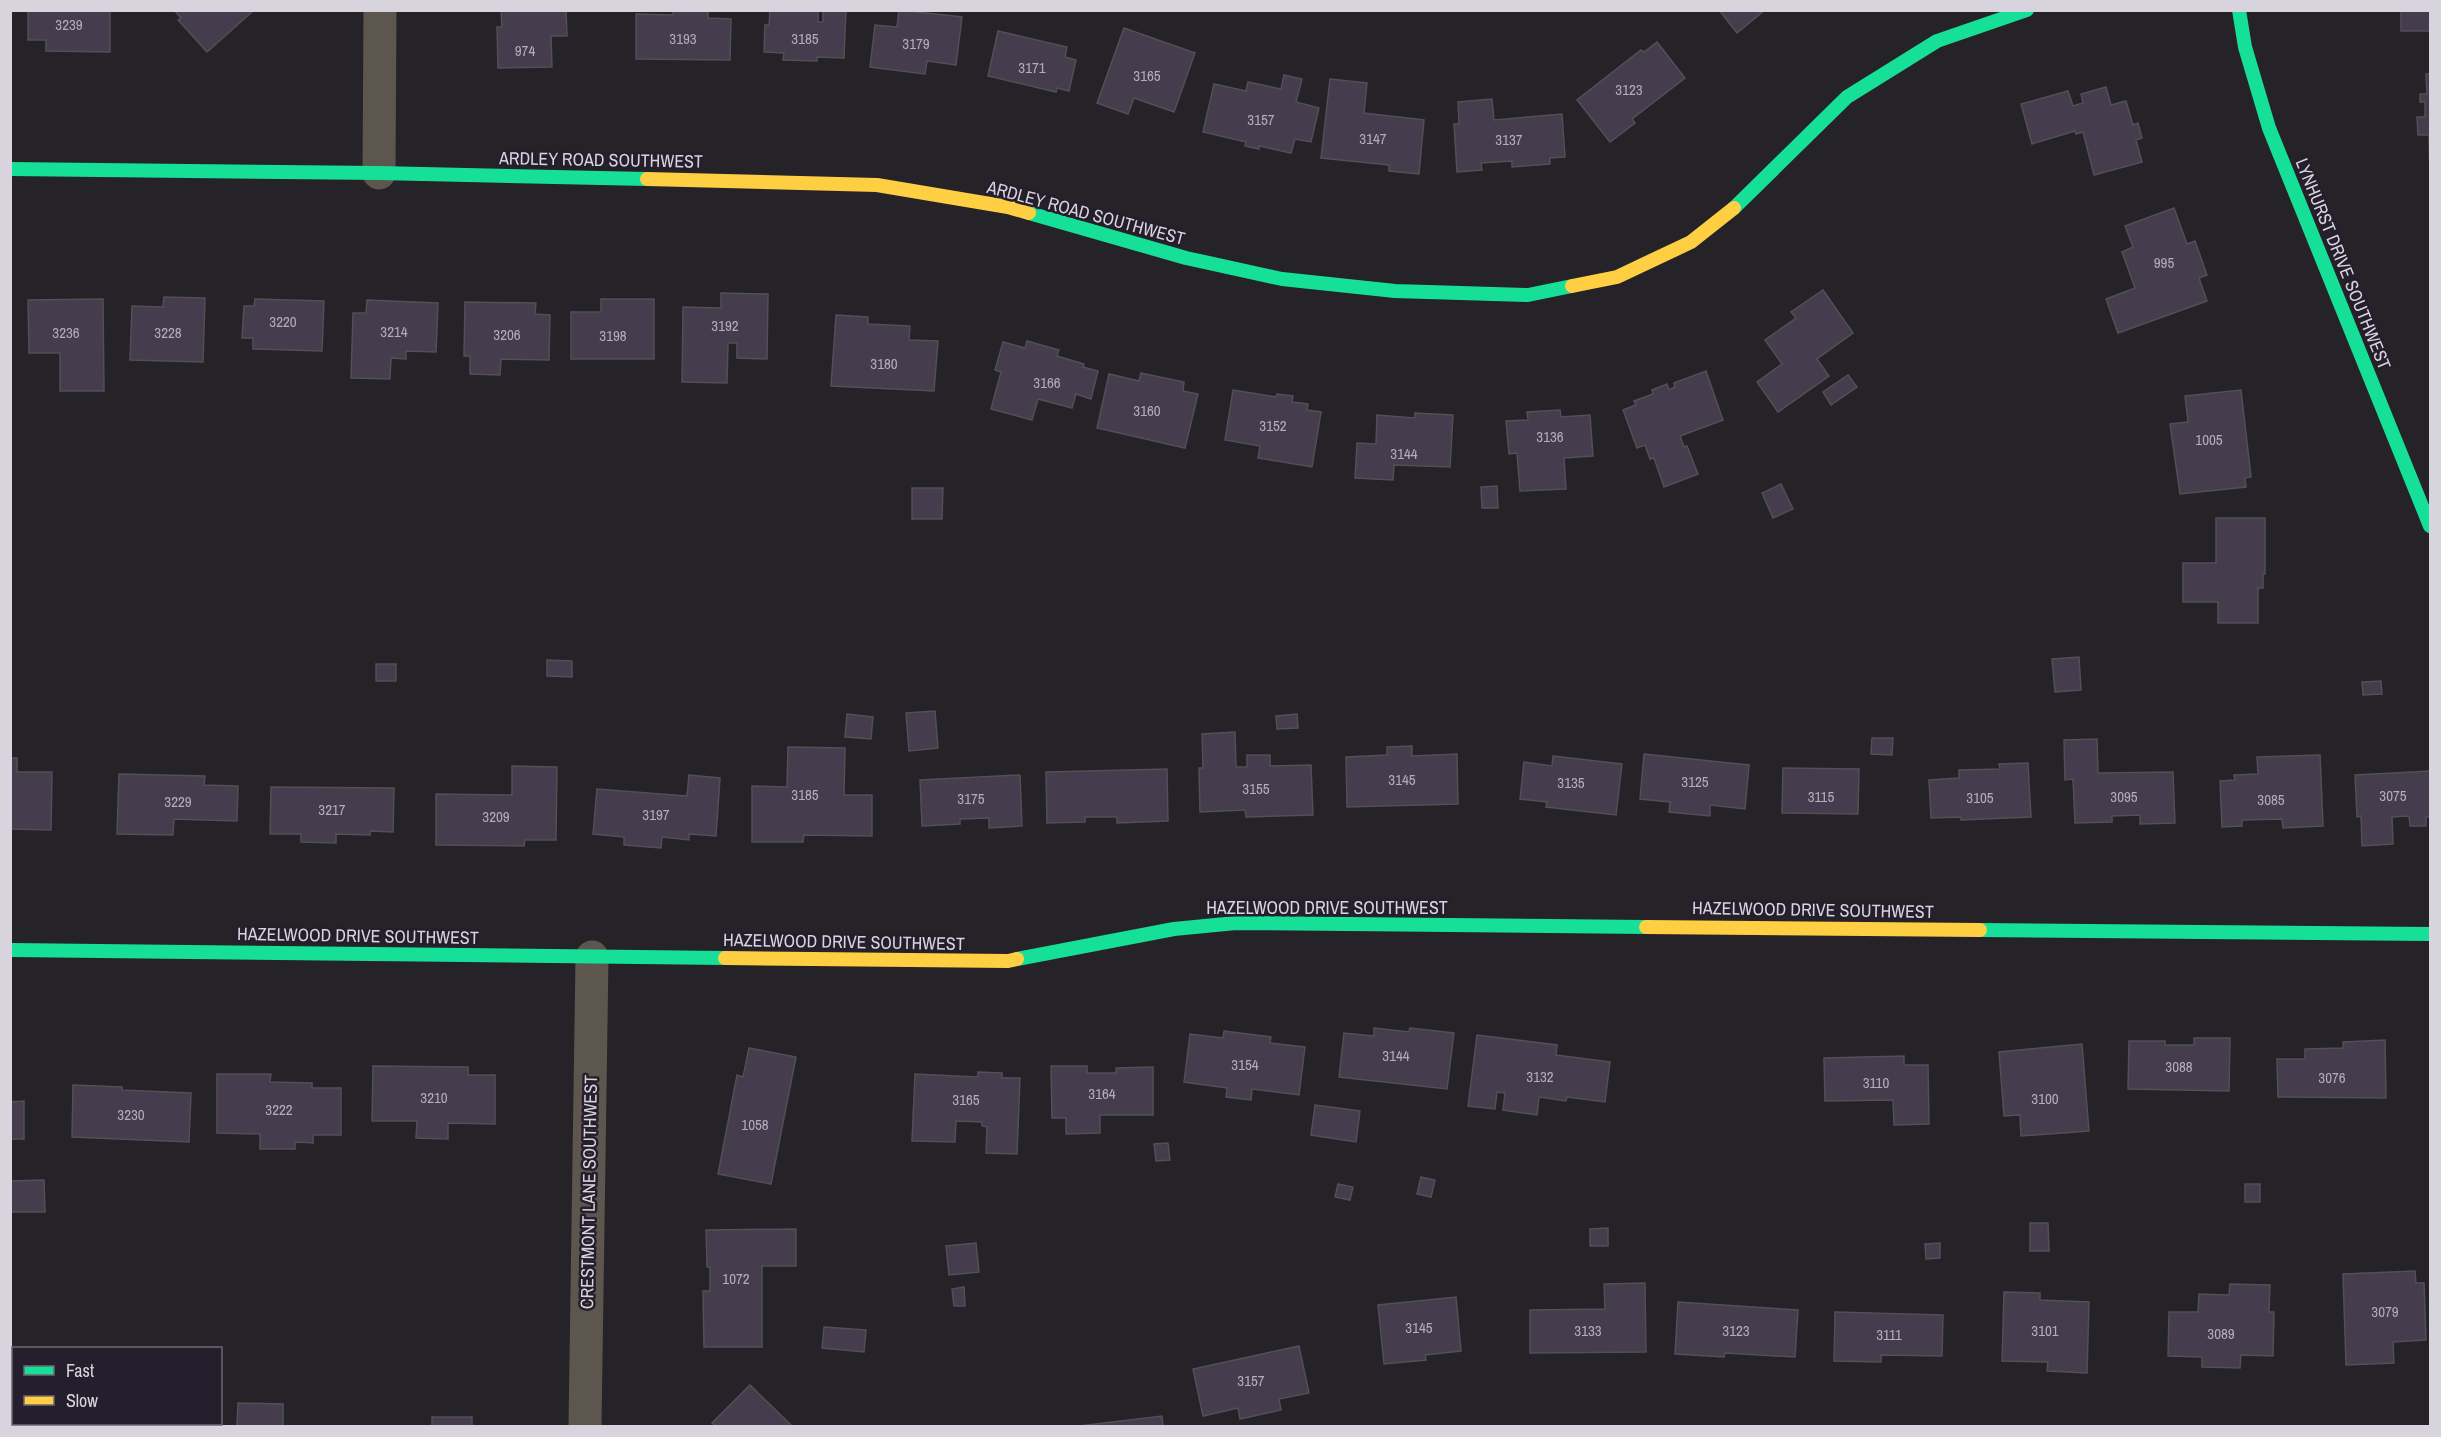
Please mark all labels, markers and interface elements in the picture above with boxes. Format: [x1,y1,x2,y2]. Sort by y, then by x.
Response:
house number: 3239 [55,14,83,35]
house number: 3193 [669,28,697,49]
house number: 3185 [791,28,819,49]
house number: 3179 [902,33,930,54]
house number: 974 [515,40,535,61]
house number: 3171 [1018,57,1046,78]
house number: 3165 [1133,65,1161,86]
house number: 3123 [1615,79,1643,100]
house number: 3157 [1247,109,1275,130]
house number: 3147 [1359,128,1387,149]
house number: 3137 [1495,129,1523,150]
street label: ARDLEY ROAD SOUTHWEST [498,145,703,174]
street label: LYNHURST DRIVE SOUTHWEST [2290,154,2397,373]
street label: ARDLEY ROAD SOUTHWEST [983,174,1188,251]
house number: 995 [2154,252,2174,273]
house number: 3220 [269,311,297,332]
house number: 3192 [711,315,739,336]
house number: 3214 [380,321,408,342]
house number: 3236 [52,322,80,343]
house number: 3228 [154,322,182,343]
house number: 3206 [493,324,521,345]
house number: 3198 [599,325,627,346]
house number: 3180 [870,353,898,374]
house number: 3166 [1033,372,1061,393]
house number: 3160 [1133,400,1161,421]
house number: 3152 [1259,415,1287,436]
house number: 3136 [1536,426,1564,447]
house number: 1005 [2195,429,2223,450]
house number: 3144 [1390,443,1418,464]
house number: 3145 [1388,769,1416,790]
house number: 3125 [1681,771,1709,792]
house number: 3135 [1557,772,1585,793]
house number: 3155 [1242,778,1270,799]
house number: 3185 [791,784,819,805]
house number: 3075 [2379,785,2407,806]
house number: 3115 [1808,786,1834,807]
house number: 3095 [2110,786,2138,807]
house number: 3105 [1966,787,1994,808]
house number: 3175 [957,788,985,809]
house number: 3085 [2257,789,2285,810]
house number: 3229 [164,791,192,812]
house number: 3217 [318,799,346,820]
house number: 3197 [642,804,670,825]
house number: 3209 [482,806,510,827]
street label: HAZELWOOD DRIVE SOUTHWEST [1206,895,1448,920]
street label: HAZELWOOD DRIVE SOUTHWEST [1692,895,1934,924]
street label: HAZELWOOD DRIVE SOUTHWEST [237,921,479,950]
street label: HAZELWOOD DRIVE SOUTHWEST [723,927,965,956]
house number: 3144 [1382,1045,1410,1066]
house number: 3154 [1231,1054,1259,1075]
house number: 3088 [2165,1056,2193,1077]
house number: 3132 [1526,1066,1554,1087]
house number: 3076 [2318,1067,2346,1088]
house number: 3110 [1863,1072,1889,1093]
street label: CRESTMONT LANE SOUTHWEST [574,1075,603,1309]
house number: 3164 [1088,1083,1116,1104]
house number: 3210 [420,1087,448,1108]
house number: 3100 [2031,1088,2059,1109]
house number: 3165 [952,1089,980,1110]
house number: 3222 [265,1099,293,1120]
house number: 3230 [117,1104,145,1125]
house number: 1058 [741,1114,769,1135]
house number: 1072 [722,1268,750,1289]
house number: 3079 [2371,1301,2399,1322]
house number: 3145 [1405,1317,1433,1338]
house number: 3133 [1574,1320,1602,1341]
house number: 3123 [1722,1320,1750,1341]
house number: 3101 [2031,1320,2059,1341]
house number: 3089 [2207,1323,2235,1344]
house number: 3111 [1876,1324,1902,1345]
legend [12,1347,222,1425]
text: Fast [66,1358,94,1383]
house number: 3157 [1237,1370,1265,1391]
text: Slow [66,1388,98,1413]

